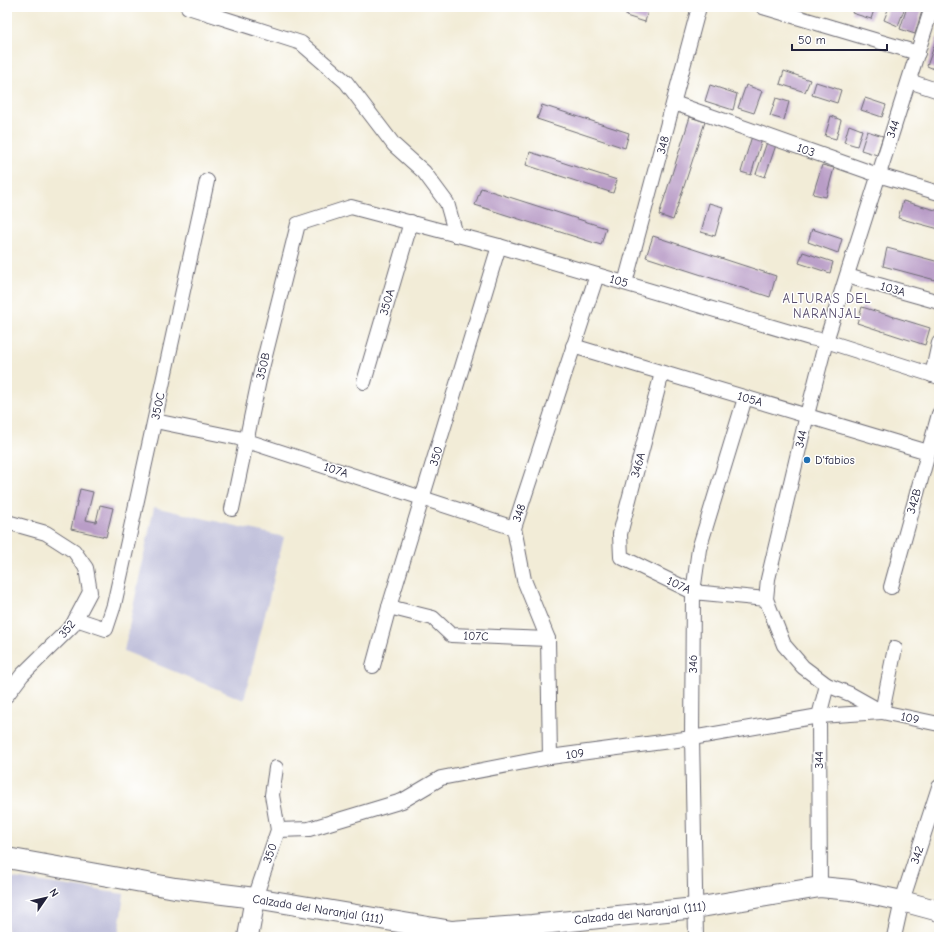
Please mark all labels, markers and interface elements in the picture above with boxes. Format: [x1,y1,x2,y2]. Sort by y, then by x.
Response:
scale bar [792,26,887,52]
text: 50 m [798,33,826,47]
street label: 344 [884,118,902,140]
street label: 348 [654,134,672,156]
street label: 103 [795,140,817,160]
street label: 105 [608,272,630,290]
street label: 103A [879,279,907,299]
street label: 350A [377,287,397,317]
district label: ALTURAS DEL NARANJAL [783,291,872,321]
street label: 350B [253,351,273,381]
street label: 105A [736,389,764,409]
street label: 350C [148,391,168,421]
street label: 344 [792,429,810,449]
street label: 350 [426,444,446,468]
street label: 346A [628,451,648,479]
place label: D'fabios [815,453,855,467]
marker: D'fabios [802,455,812,465]
street label: 107A [322,460,350,480]
street label: 342B [904,487,924,515]
street label: 348 [510,502,528,524]
street label: 107A [665,573,693,597]
street label: 352 [56,617,78,641]
street label: 107C [463,629,489,643]
street label: 346 [686,655,700,673]
street label: 109 [900,709,920,727]
street label: 109 [565,746,585,762]
street label: 344 [812,751,826,769]
street label: 350 [260,841,280,865]
street label: 342 [908,844,926,866]
north arrow [26,878,66,918]
text: N [46,886,61,899]
street label: Calzada del Naranjal (111) [251,892,385,926]
street label: Calzada del Naranjal (111) [573,899,707,927]

